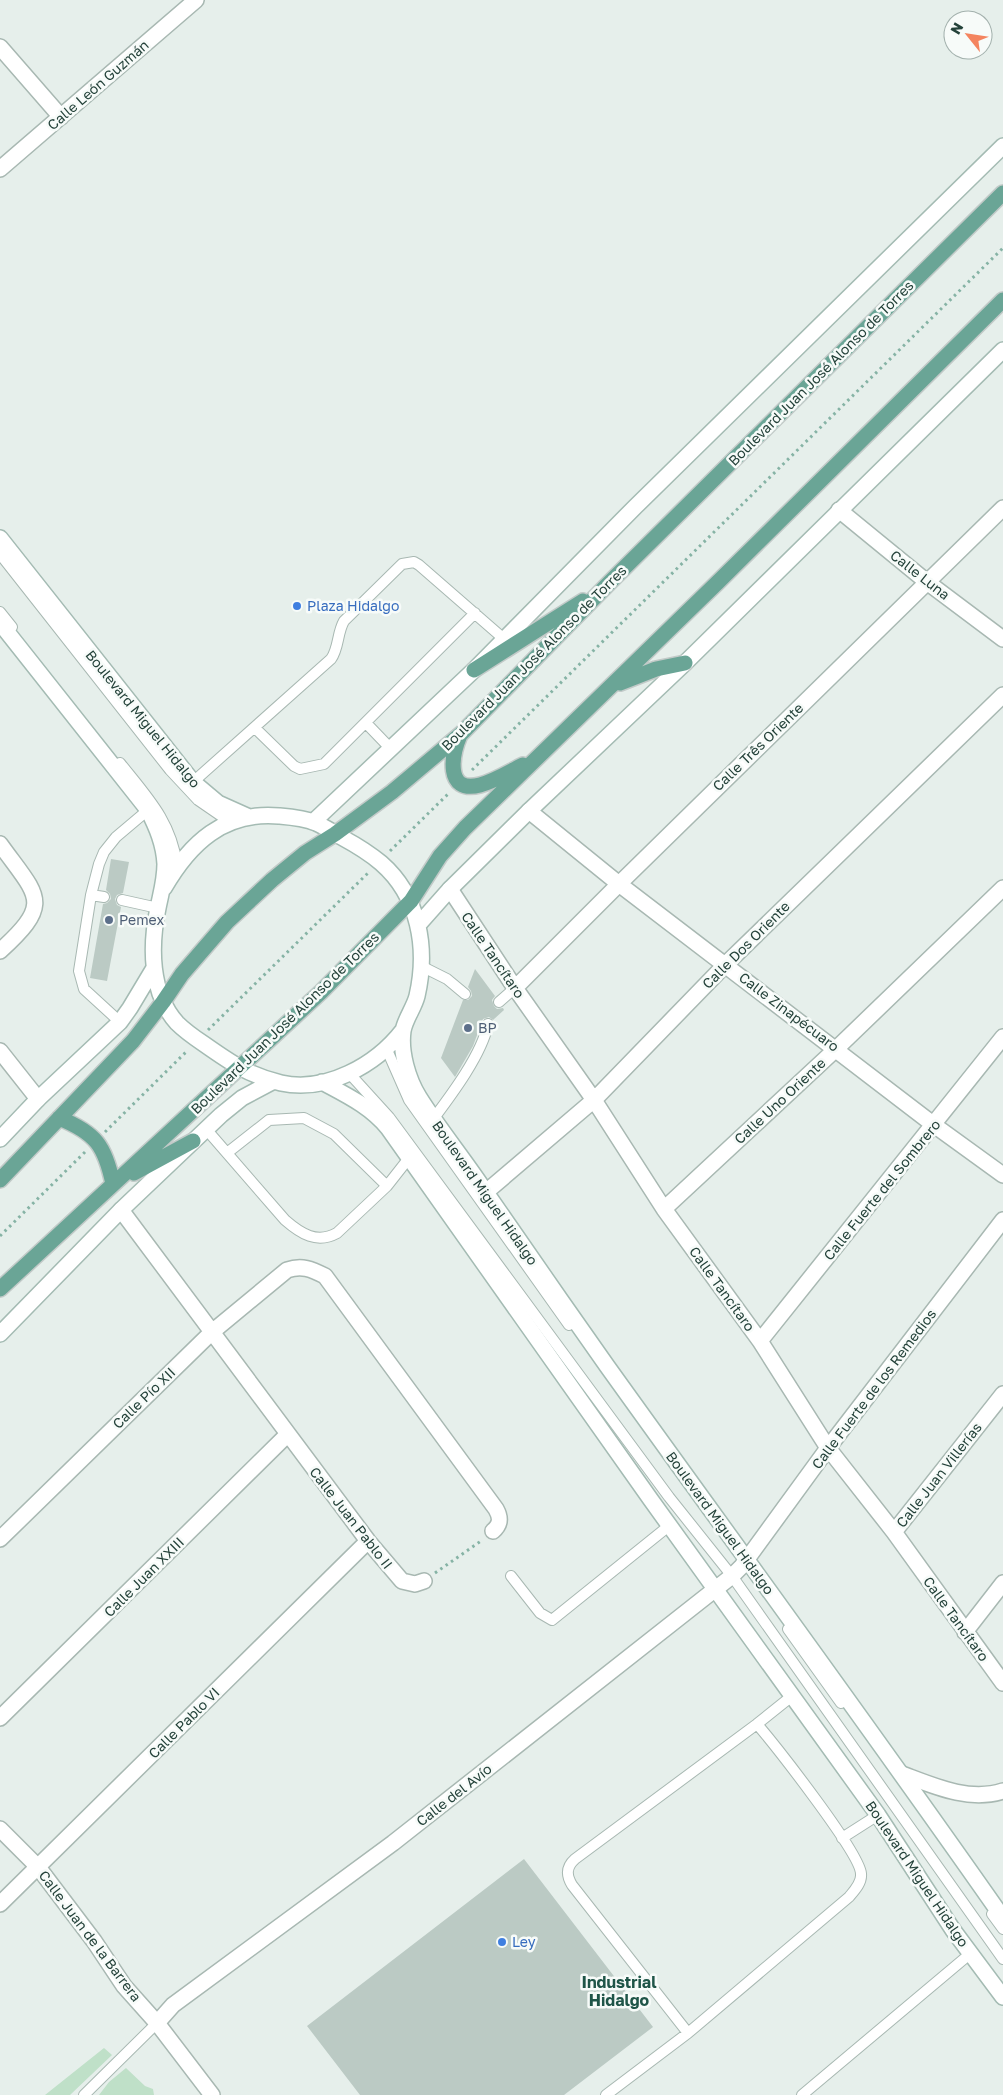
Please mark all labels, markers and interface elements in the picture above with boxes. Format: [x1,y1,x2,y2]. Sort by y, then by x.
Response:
north arrow [943,10,993,60]
text: N [946,19,966,37]
street label: Calle León Guzmán [44,36,152,133]
street label: Boulevard Juan José Alonso de Torres [725,277,917,469]
street label: Calle Luna [887,546,953,603]
street label: Boulevard Juan José Alonso de Torres [438,562,630,754]
place label: Plaza Hidalgo [307,597,399,614]
marker: Plaza Hidalgo [291,600,303,612]
street label: Boulevard Miguel Hidalgo [83,646,204,791]
street label: Calle Três Oriente [709,699,807,794]
street label: Calle Dos Oriente [698,897,793,992]
street label: Calle Tancítaro [458,908,529,1001]
place label: Pemex [119,911,164,928]
marker: Pemex [103,914,115,926]
street label: Boulevard Juan José Alonso de Torres [187,928,382,1117]
street label: Calle Zinapécuaro [736,968,843,1055]
place label: BP [478,1019,497,1036]
marker: BP [462,1022,474,1034]
street label: Calle Uno Oriente [731,1054,829,1147]
street label: Calle Fuerte del Sombrero [820,1116,944,1263]
street label: Boulevard Miguel Hidalgo [429,1117,542,1268]
street label: Calle Tancítaro [686,1243,759,1334]
street label: Calle Fuerte de los Remedios [808,1305,939,1472]
street label: Calle Pío XII [109,1363,179,1432]
street label: Calle Juan Villerías [892,1419,985,1531]
street label: Boulevard Miguel Hidalgo [663,1448,778,1597]
street label: Calle Juan Pablo II [306,1463,396,1572]
street label: Calle Juan XXIII [100,1533,187,1620]
street label: Calle Tancítaro [920,1573,993,1664]
street label: Calle Pablo VI [145,1684,223,1762]
street label: Calle del Avío [413,1760,495,1829]
street label: Boulevard Miguel Hidalgo [862,1797,973,1950]
street label: Calle Juan de la Barrera [36,1867,145,2005]
place label: Ley [512,1933,536,1950]
marker: Ley [496,1936,508,1948]
district label: Industrial Hidalgo [581,1972,657,2010]

